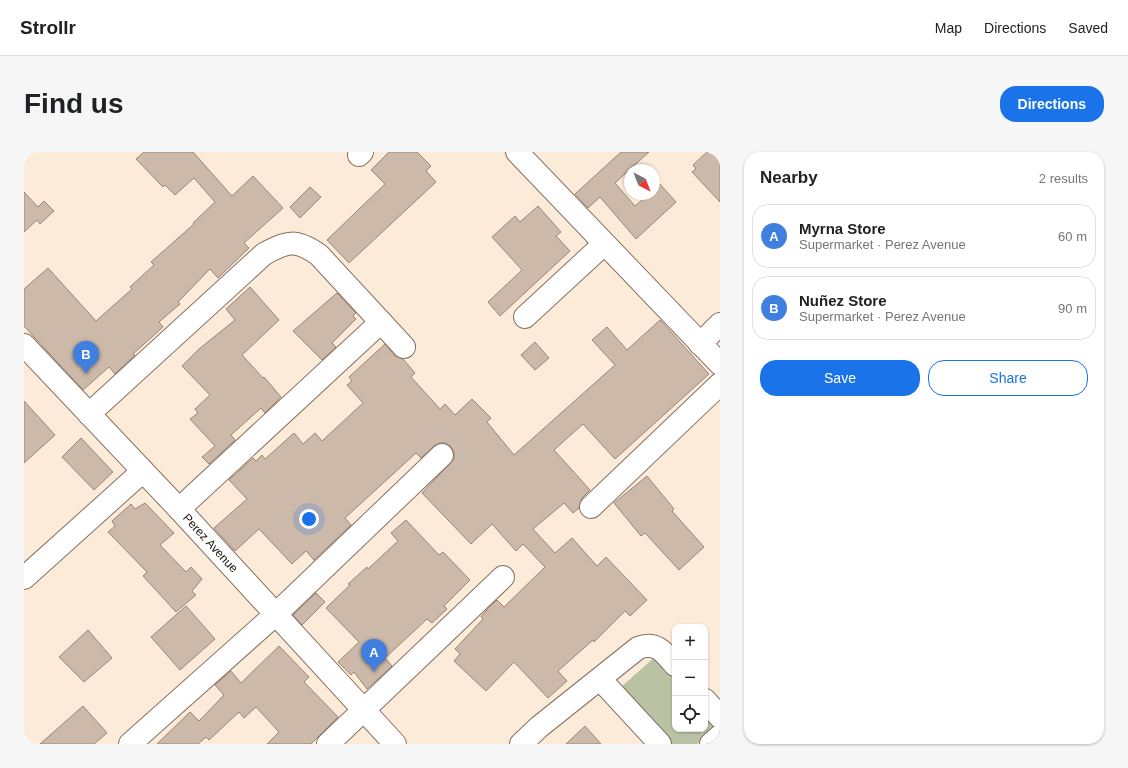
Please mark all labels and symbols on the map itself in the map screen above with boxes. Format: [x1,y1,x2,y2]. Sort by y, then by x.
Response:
north arrow [624,164,660,200]
pin: B [73,341,99,374]
your location [299,509,319,529]
street label: Perez Avenue [180,511,241,576]
pin: A [361,639,387,672]

